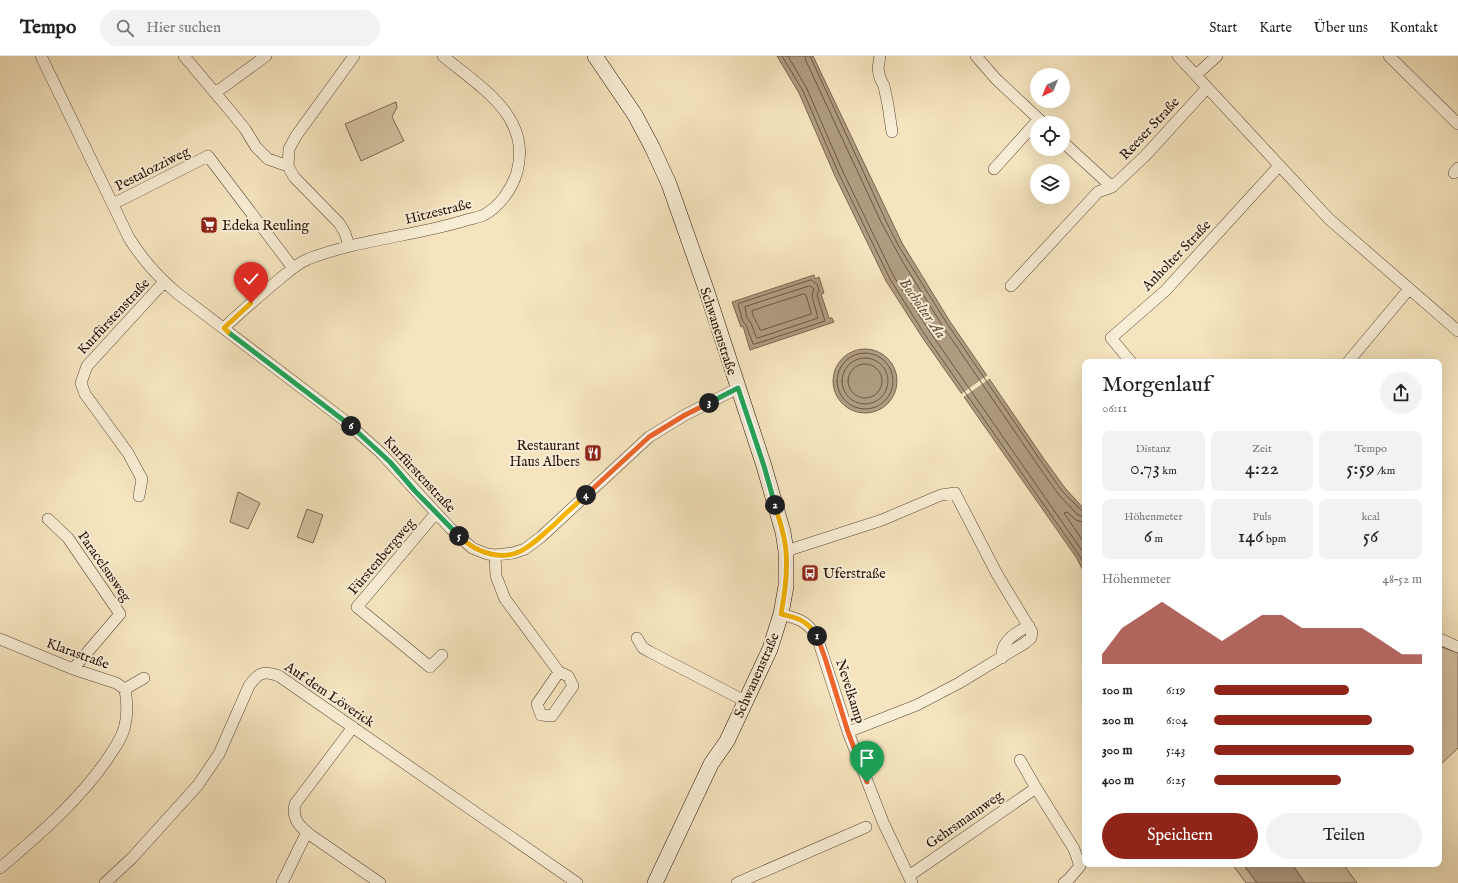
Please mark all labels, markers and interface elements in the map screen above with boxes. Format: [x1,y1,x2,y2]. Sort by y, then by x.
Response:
search box [100,10,380,46]
text: Tempo [20,16,76,40]
icon: search [114,17,136,39]
text: Hier suchen [146,18,221,37]
text: Start [1209,19,1237,37]
text: Karte [1259,19,1292,37]
text: Über uns [1314,19,1368,37]
text: Kontakt [1390,19,1438,37]
north arrow [1030,68,1070,108]
map controls [1030,68,1070,204]
street label: Reeser Straße [1116,93,1184,164]
button: locate [1030,116,1070,156]
street label: Pestalozziweg [112,142,193,195]
button: layers [1030,164,1070,204]
street label: Hitzestraße [403,195,474,229]
supermarket icon: Edeka Reuling [199,215,219,235]
street label: Anholter Straße [1138,216,1216,296]
place label: Edeka Reuling [222,217,309,235]
pin [234,262,268,303]
icon: check [240,268,262,290]
street label: Kurfürstenstraße [74,274,154,359]
water label: Bocholter Aa [895,274,951,343]
street label: Schwanenstraße [695,285,741,378]
text: Morgenlauf [1102,371,1211,399]
button: share [1380,372,1422,414]
pin: 3 [699,393,719,413]
text: 3 [707,396,711,410]
text: 06:11 [1102,400,1127,417]
pin: 6 [341,416,361,436]
text: 6 [349,419,353,433]
street label: Kurfürstenstraße [379,433,460,517]
place label: Restaurant Haus Albers [509,437,580,471]
text: Distanz [1136,442,1171,456]
text: Zeit [1252,442,1272,456]
text: Tempo [1354,442,1387,456]
restaurant icon: Restaurant Haus Albers [583,443,603,463]
text: 0.73 [1130,456,1160,481]
text: 4:22 [1245,456,1279,481]
text: 5:59 [1346,456,1375,481]
text: km [1160,464,1177,478]
text: /km [1375,464,1395,478]
pin: 4 [576,485,596,505]
text: 4 [583,488,589,502]
pin: 2 [765,495,785,515]
text: 2 [772,498,778,512]
text: Höhenmeter [1124,510,1182,524]
text: Puls [1253,510,1271,524]
text: kcal [1361,510,1380,524]
street label: Fürstenbergweg [344,514,419,599]
text: 6 [1144,524,1152,549]
text: 146 [1238,524,1263,549]
text: 56 [1363,524,1378,549]
pin: 5 [449,526,469,546]
street label: Paracelsusweg [73,528,135,606]
text: 5 [457,529,461,543]
text: m [1152,532,1163,546]
text: bpm [1263,532,1286,546]
bus stop icon: Uferstraße [800,563,820,583]
place label: Uferstraße [823,565,886,583]
text: Höhenmeter [1102,571,1171,588]
text: 48–52 m [1383,571,1422,588]
pin: 1 [807,626,827,646]
street label: Schwanenstraße [730,629,784,721]
text: 1 [815,629,819,643]
street label: Klarastraße [44,634,112,674]
street label: Auf dem Löverick [280,657,378,732]
street label: Nevelkamp [831,657,869,726]
text: 100 m [1102,682,1132,699]
text: 6:19 [1166,682,1185,699]
text: 200 m [1102,712,1134,729]
text: 6:04 [1166,712,1188,729]
pin [850,741,884,782]
text: 300 m [1102,742,1133,759]
text: 5:43 [1166,742,1185,759]
icon: arrive [856,747,878,769]
text: 400 m [1102,772,1134,789]
text: 6:25 [1166,772,1186,789]
street label: Gehrsmannweg [923,786,1007,853]
button: Speichern [1102,813,1258,859]
button: Teilen [1266,813,1422,859]

